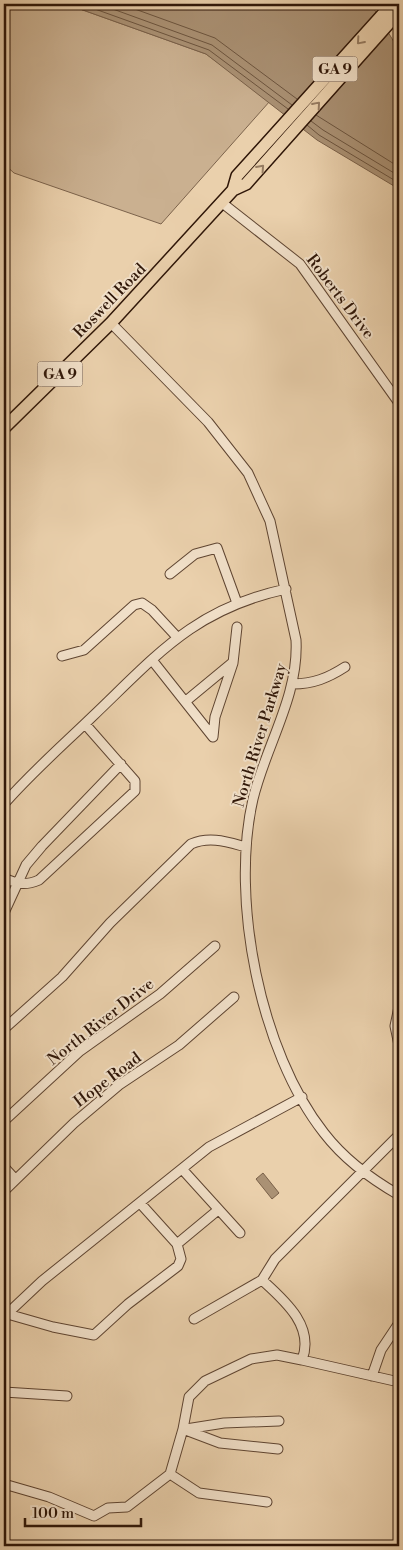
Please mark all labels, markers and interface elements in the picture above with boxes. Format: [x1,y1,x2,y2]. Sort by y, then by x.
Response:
one-way arrow [357,35,366,44]
road number: GA 9 [312,56,358,82]
one-way arrow [312,102,320,111]
one-way arrow [255,165,264,174]
street label: Roberts Drive [302,250,379,343]
street label: Roswell Road [69,259,150,342]
road number: GA 9 [38,362,82,386]
street label: North River Parkway [229,661,291,810]
street label: North River Drive [43,974,158,1070]
street label: Hope Road [70,1048,145,1112]
scale bar [25,1495,141,1527]
text: 100 m [32,1504,74,1523]

